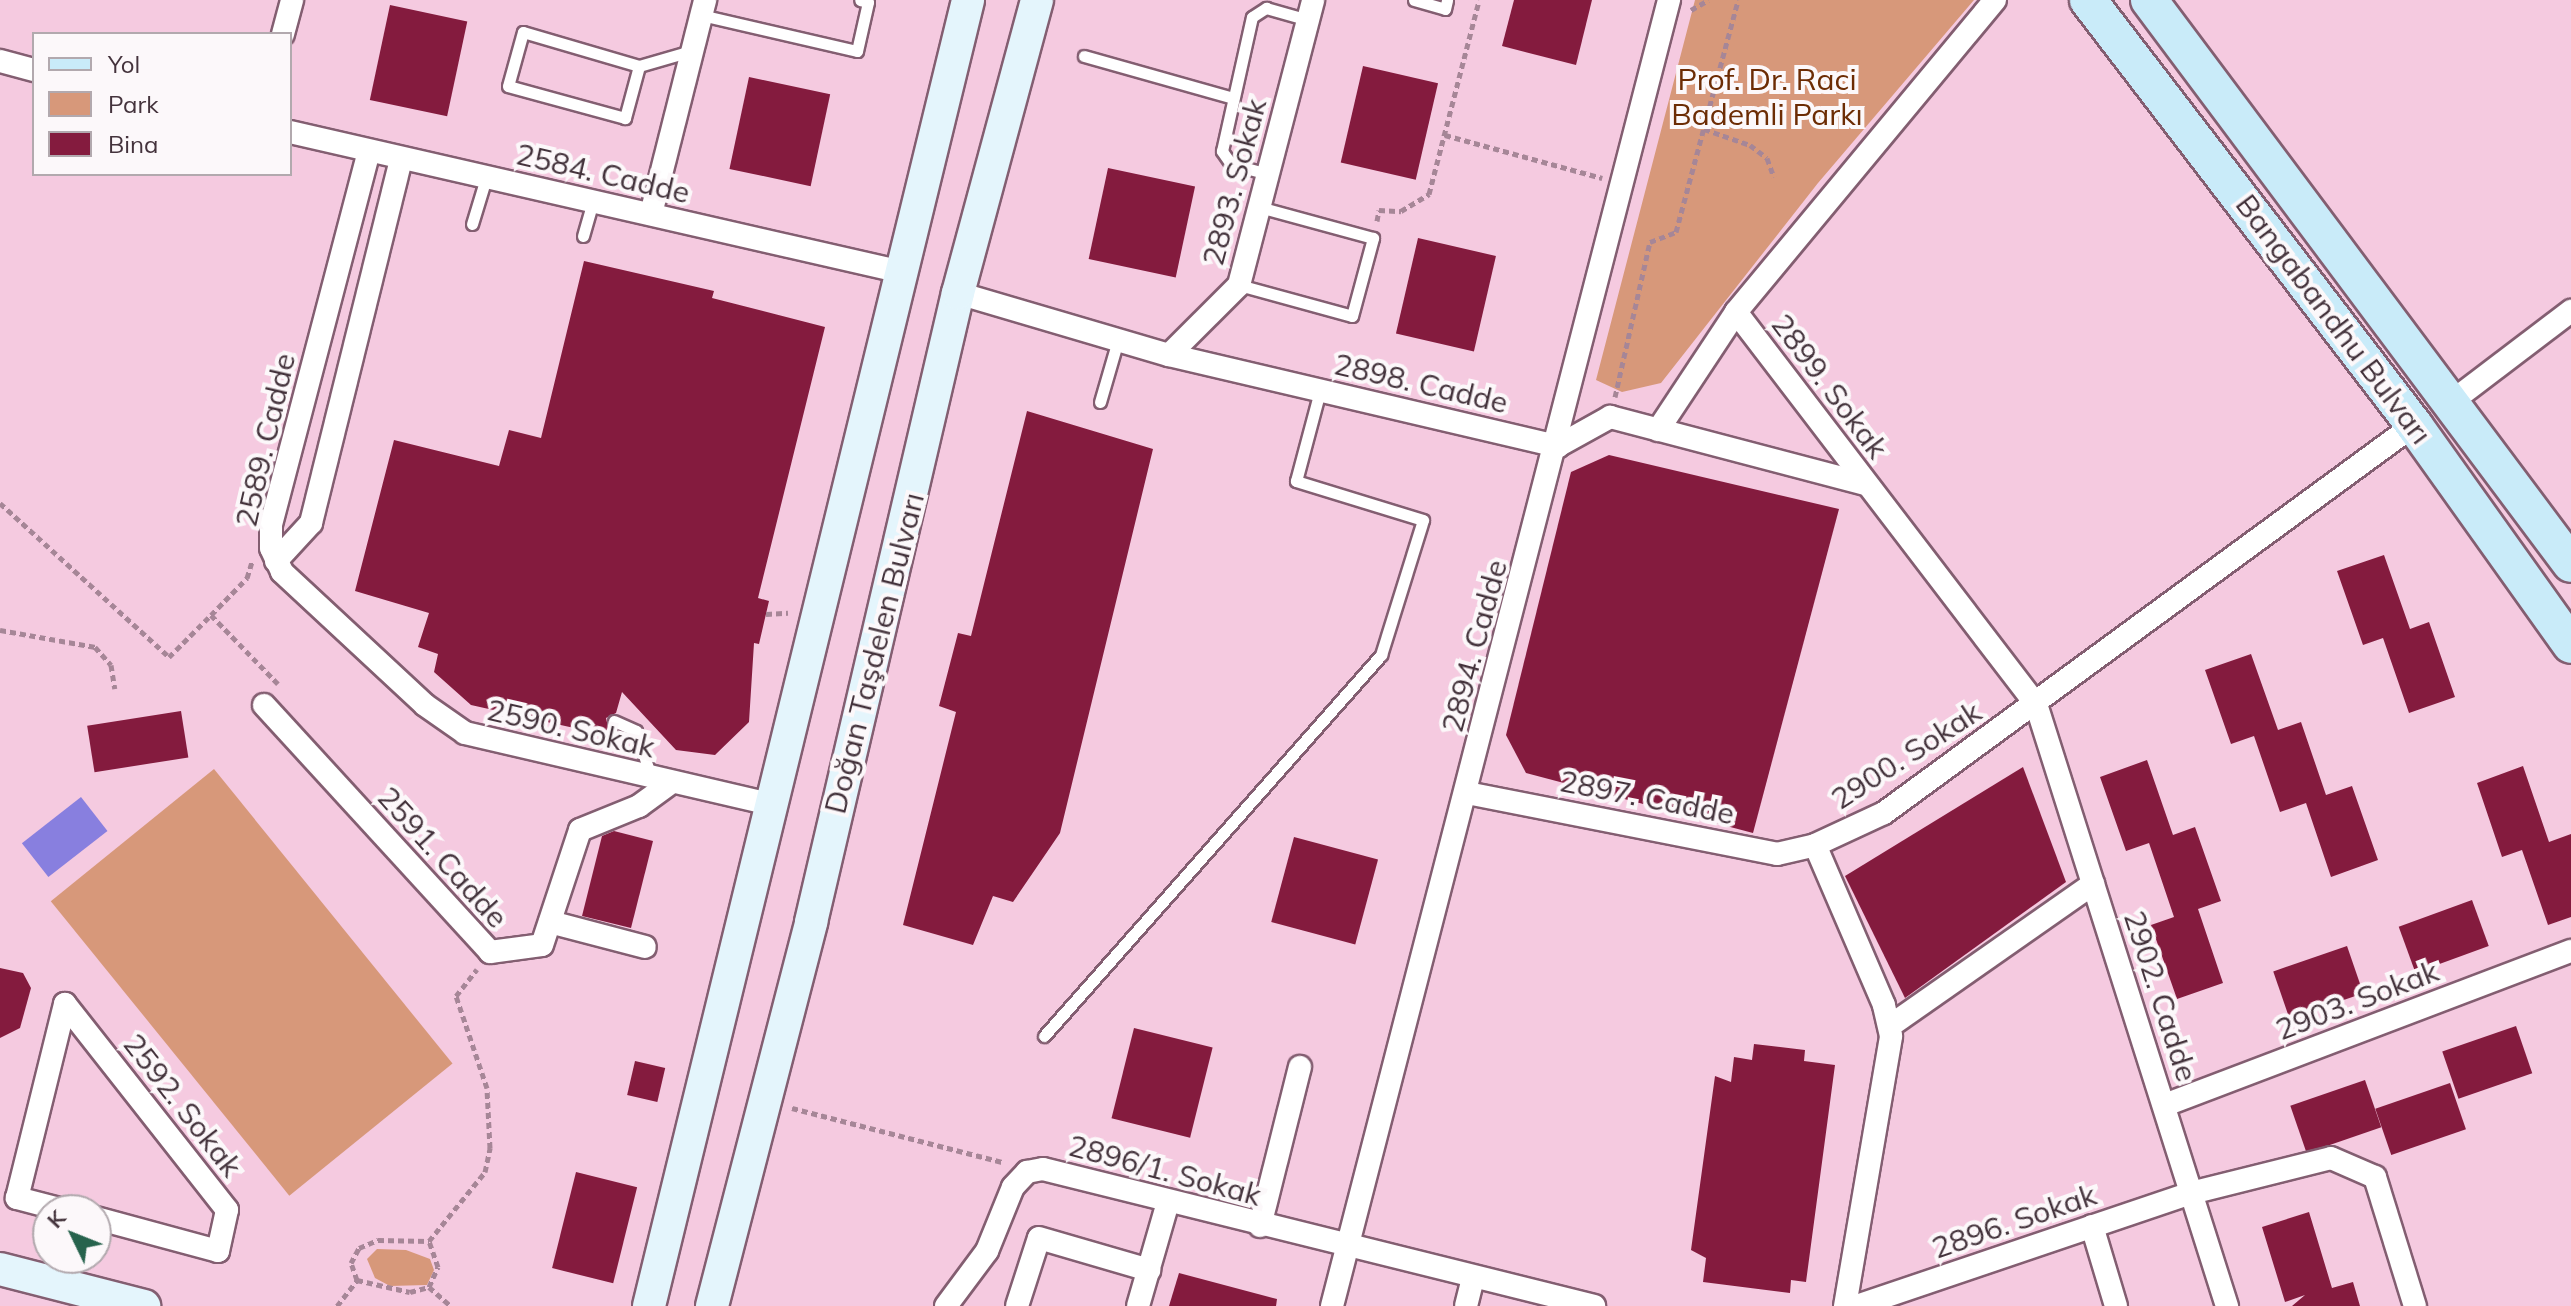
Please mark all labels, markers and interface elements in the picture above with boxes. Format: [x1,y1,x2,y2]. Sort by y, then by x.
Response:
legend [32,32,292,176]
text: Yol [108,49,140,79]
park label: Prof. Dr. Raci Bademli Parkı [1671,61,1863,132]
text: Park [108,89,159,119]
street label: 2893. Sokak [1194,95,1274,269]
text: Bina [108,129,159,159]
street label: 2584. Cadde [513,136,693,210]
street label: Bangabandhu Bulvarı [2228,187,2440,451]
street label: 2899. Sokak [1764,307,1896,465]
street label: 2898. Cadde [1331,346,1511,420]
street label: 2589. Cadde [228,350,302,530]
street label: Doğan Taşdelen Bulvarı [817,489,931,817]
street label: 2894. Cadde [1434,556,1514,736]
street label: 2590. Sokak [484,691,658,765]
street label: 2900. Sokak [1824,693,1988,817]
street label: 2897. Cadde [1557,762,1737,832]
street label: 2591. Cadde [370,779,516,935]
street label: 2902. Cadde [2117,906,2205,1086]
street label: 2903. Sokak [2271,953,2443,1047]
street label: 2592. Sokak [116,1026,250,1184]
street label: 2896/1. Sokak [1065,1127,1265,1213]
street label: 2896. Sokak [1927,1176,2101,1266]
north arrow [32,1194,112,1274]
text: K [41,1204,71,1234]

